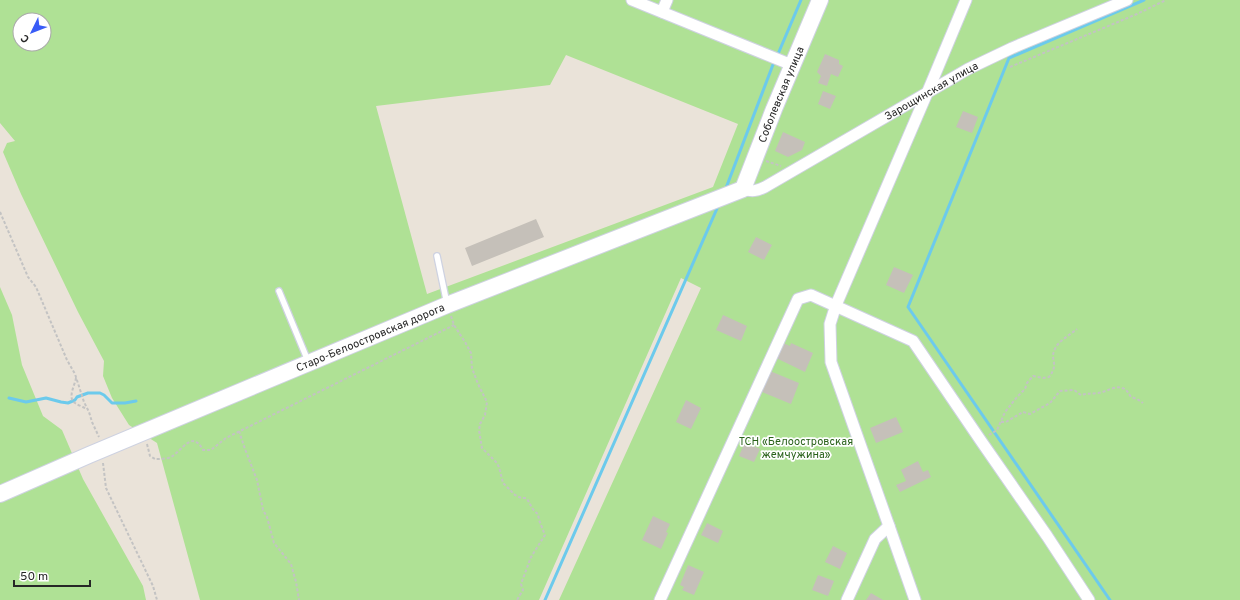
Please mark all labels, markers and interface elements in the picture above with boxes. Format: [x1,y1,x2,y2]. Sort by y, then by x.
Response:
north arrow [12,12,52,52]
text: С [18,31,33,45]
street label: Соболевская улица [756,44,808,145]
street label: Зарощинская улица [882,59,981,124]
street label: Старо-Белоостровская дорога [294,301,447,375]
park label: ТСН «Белоостровская жемчужина» [739,435,853,462]
scale bar [14,562,90,588]
text: 50 m [20,569,48,585]

